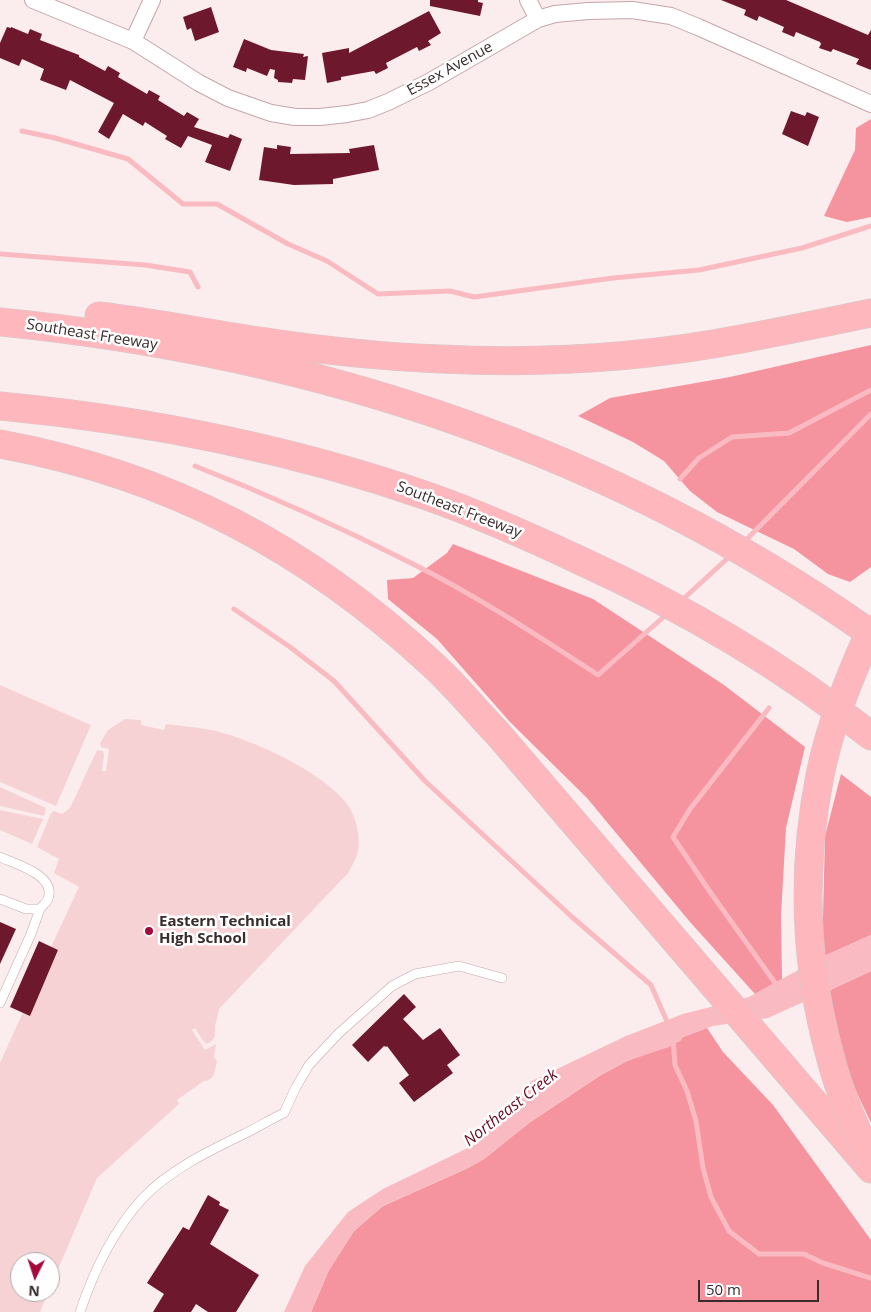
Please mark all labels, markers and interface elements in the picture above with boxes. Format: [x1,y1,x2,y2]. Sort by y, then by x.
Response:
street label: Essex Avenue [404,38,496,100]
street label: Southeast Freeway [25,316,159,354]
street label: Southeast Freeway [394,478,524,542]
place label: Eastern Technical High School [159,913,291,948]
marker: Eastern Technical High School [143,925,155,937]
water label: Northeast Creek [460,1065,562,1151]
north arrow [10,1252,60,1302]
scale bar [701,1270,822,1302]
text: 50 m [706,1279,741,1299]
text: N [28,1282,40,1301]

